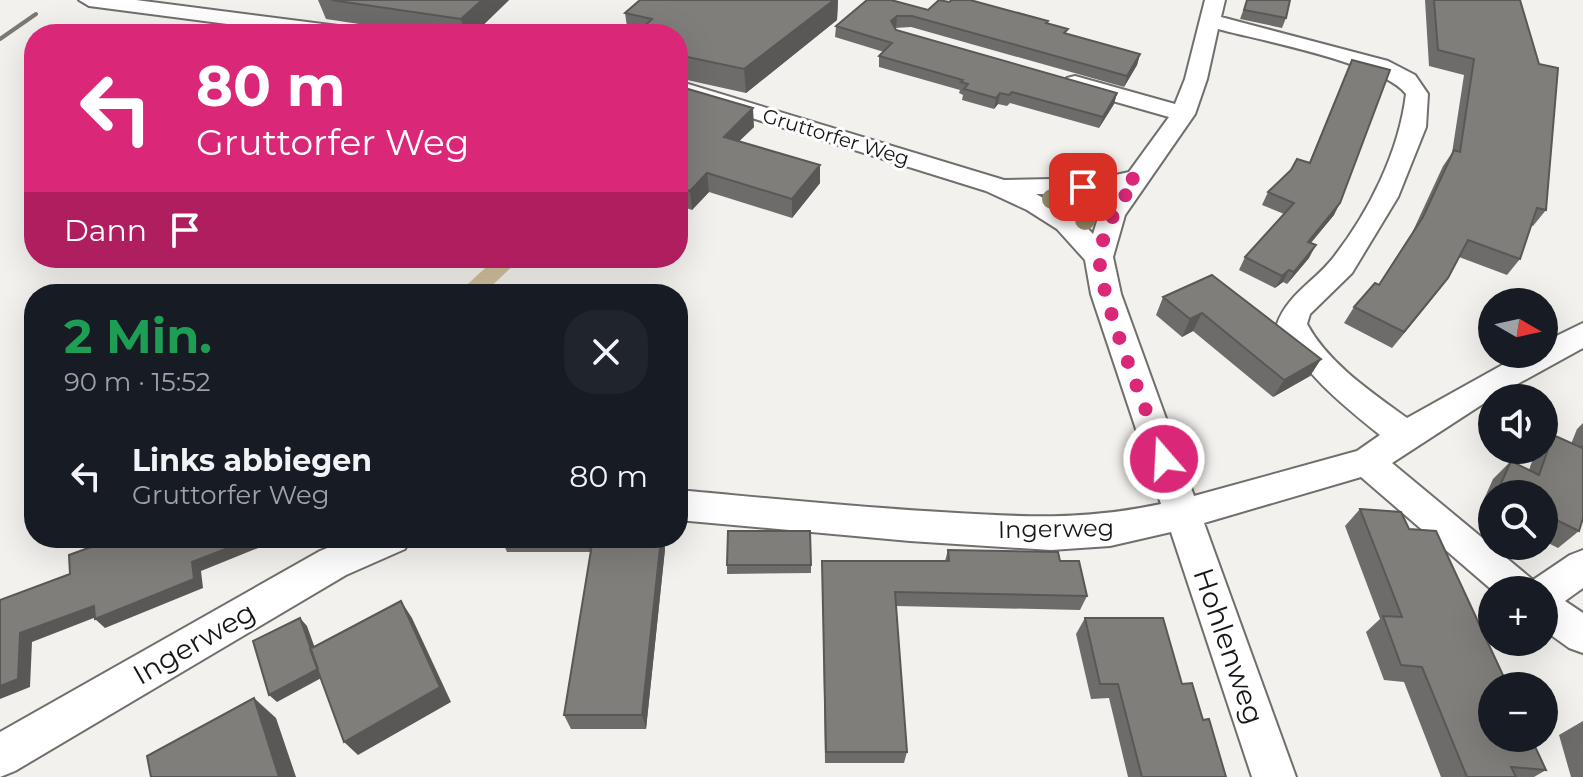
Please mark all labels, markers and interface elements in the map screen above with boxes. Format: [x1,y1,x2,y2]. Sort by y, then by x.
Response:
text: 80 m [196,52,346,120]
icon: left [64,56,168,160]
street label: Gruttorfer Weg [760,103,912,171]
text: Gruttorfer Weg [196,120,469,164]
pin [1049,153,1117,221]
icon: arrive [1061,165,1105,209]
icon: arrive [163,208,207,252]
text: Dann [64,212,147,249]
north arrow [1478,288,1558,368]
map controls [1478,288,1558,752]
text: 2 Min. [64,307,212,365]
button: close [564,310,648,394]
text: 90 m · 15:52 [64,366,211,398]
button: sound [1478,384,1558,464]
position arrow [1122,417,1206,501]
text: Links abbiegen [132,442,372,479]
icon: left [64,454,108,498]
text: 80 m [569,458,648,495]
text: Gruttorfer Weg [132,479,329,511]
button: search [1478,480,1558,560]
street label: Ingerweg [998,513,1114,544]
street label: Hohlenweg [1186,564,1272,728]
button: + [1478,576,1558,656]
street label: Ingerweg [127,594,261,692]
button: − [1478,672,1558,752]

